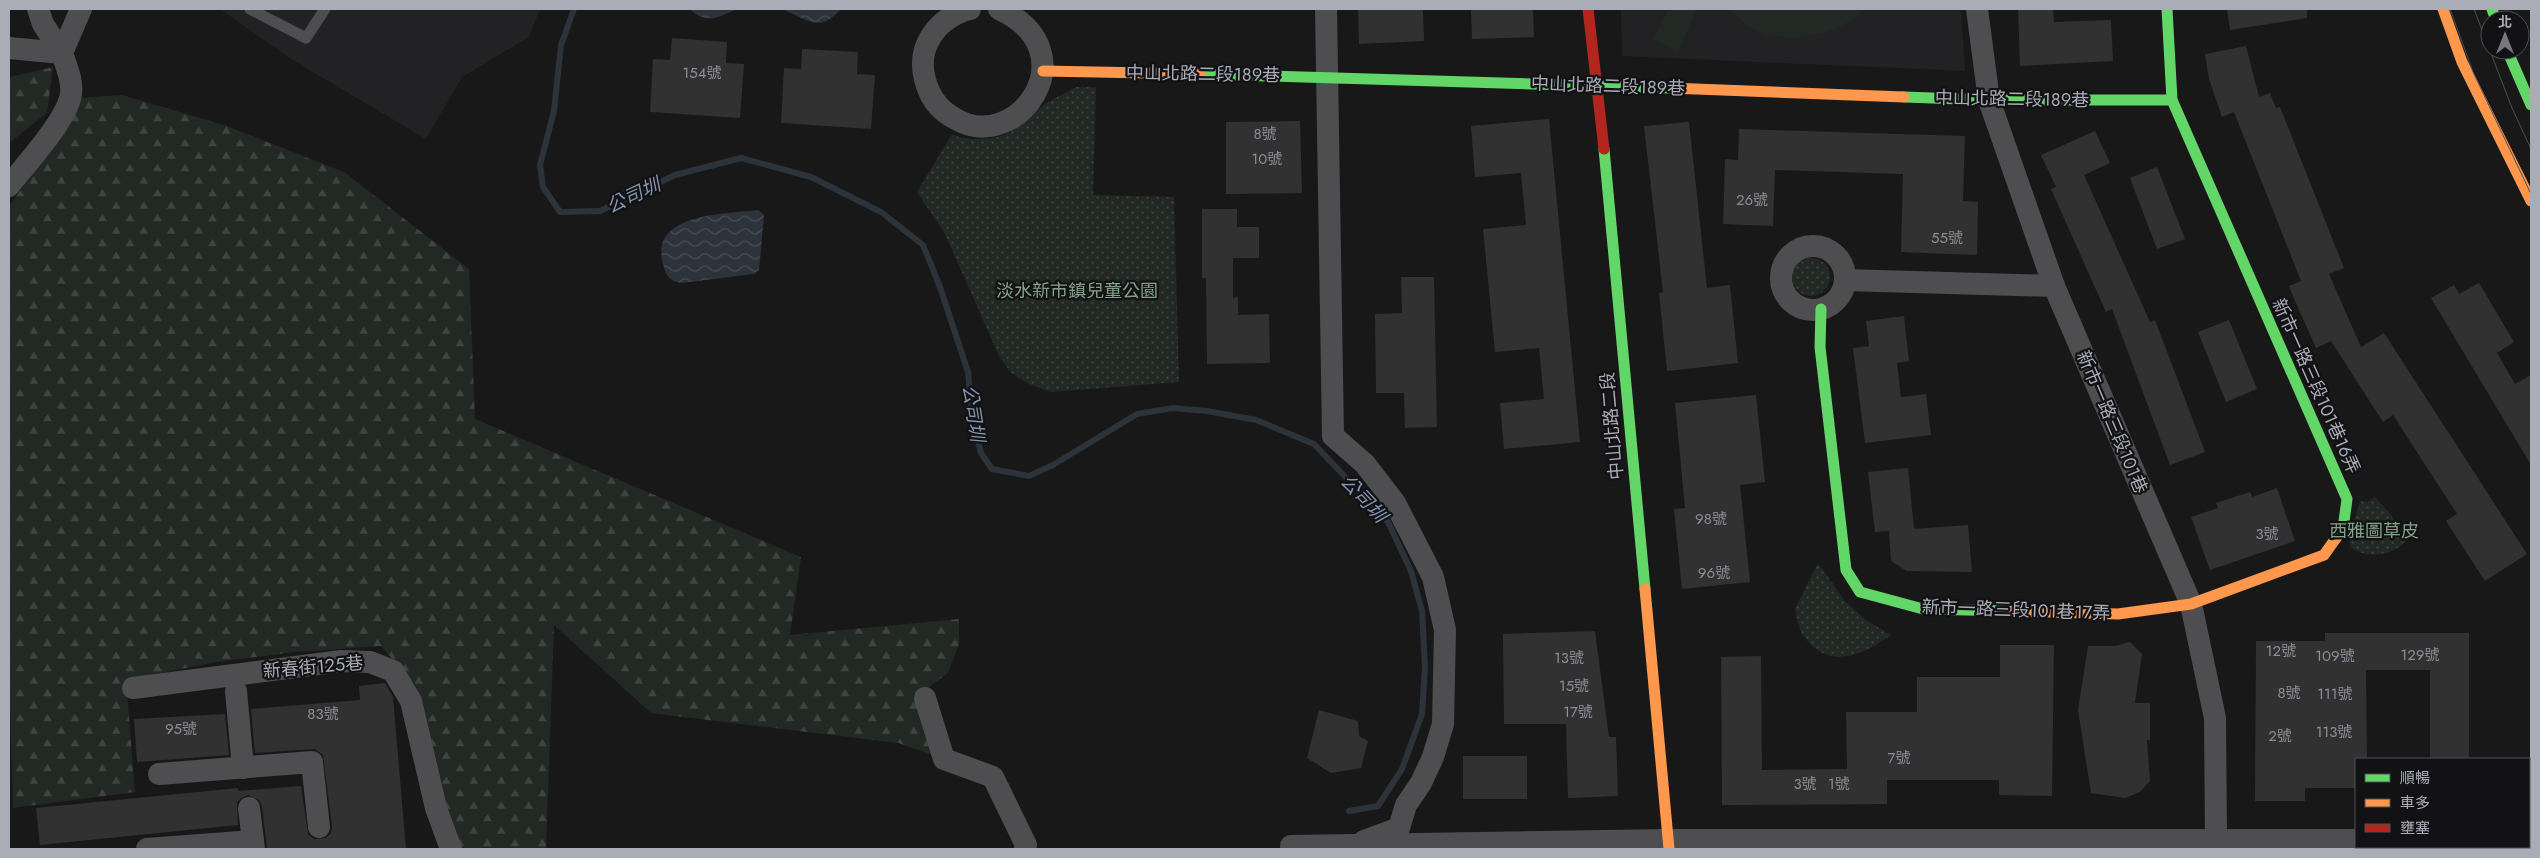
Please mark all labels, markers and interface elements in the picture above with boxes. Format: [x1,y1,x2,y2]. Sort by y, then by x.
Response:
north arrow [2480,10,2530,60]
text: 北 [2498,12,2512,32]
street label: 中山北路二段189巷 [1126,60,1280,88]
house number: 154號 [683,62,721,84]
street label: 中山北路二段189巷 [1530,70,1686,102]
street label: 中山北路二段189巷 [1935,85,2089,113]
house number: 8號 [1253,123,1277,145]
house number: 10號 [1252,148,1282,170]
water label: 公司圳 [602,170,667,220]
house number: 26號 [1736,189,1768,211]
house number: 55號 [1931,227,1963,249]
park label: 淡水新市鎮兒童公園 [996,278,1158,304]
street label: 新市一路三段101巷16弄 [2266,294,2366,478]
street label: 新市一路三段101巷 [2070,347,2154,497]
street label: 中山北路二段 [1594,371,1630,481]
water label: 公司圳 [956,383,992,446]
water label: 公司圳 [1334,468,1395,531]
house number: 98號 [1695,508,1727,530]
park label: 西雅圖草皮 [2329,518,2419,544]
house number: 3號 [2255,523,2279,545]
house number: 96號 [1698,562,1730,584]
street label: 新市一路三段101巷17弄 [1921,594,2111,626]
house number: 12號 [2266,640,2296,662]
house number: 129號 [2401,644,2439,666]
house number: 109號 [2315,645,2355,667]
house number: 13號 [1554,647,1584,669]
street label: 新春街125巷 [262,650,364,684]
house number: 15號 [1559,675,1589,697]
house number: 8號 [2277,682,2301,704]
house number: 111號 [2317,683,2353,705]
house number: 17號 [1563,701,1593,723]
house number: 83號 [307,703,339,725]
house number: 95號 [165,718,197,740]
house number: 113號 [2316,721,2352,743]
house number: 2號 [2268,725,2292,747]
house number: 7號 [1888,747,1910,769]
legend [2355,758,2530,848]
text: 順暢 [2400,767,2430,789]
house number: 3號 [1793,773,1817,795]
house number: 1號 [1828,773,1850,795]
text: 車多 [2400,792,2430,814]
text: 壅塞 [2400,817,2430,839]

